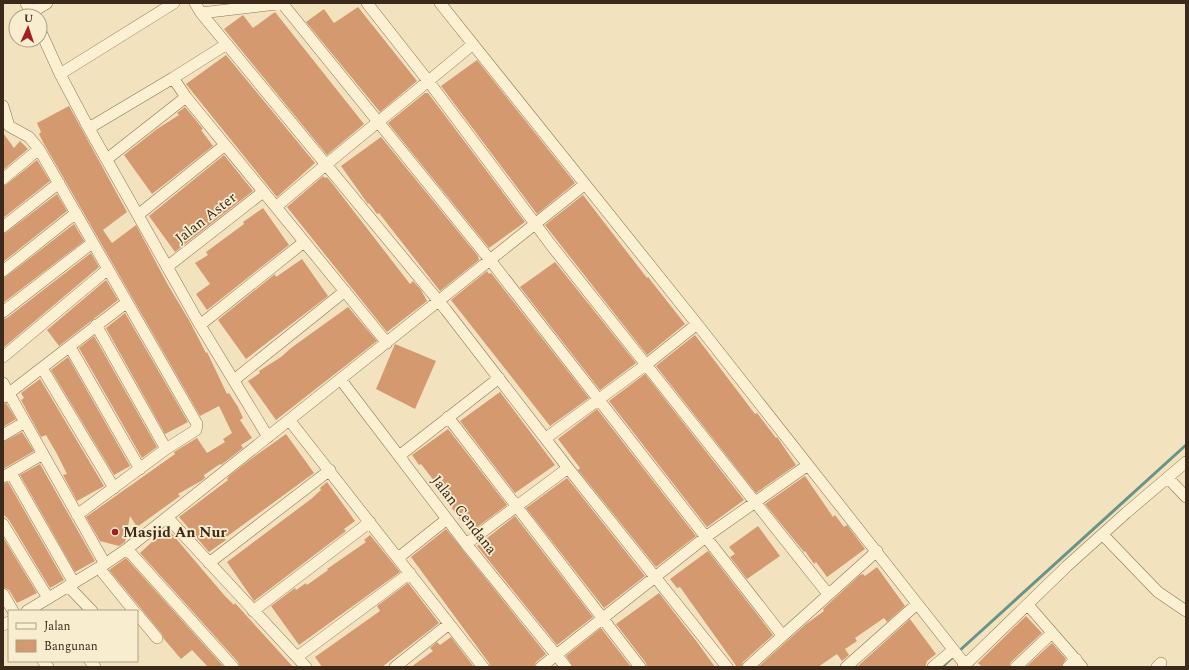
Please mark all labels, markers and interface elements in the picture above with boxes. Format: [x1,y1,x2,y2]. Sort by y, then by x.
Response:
north arrow [8,8,48,48]
text: U [23,10,34,27]
street label: Jalan Aster [170,186,242,249]
street label: Jalan Cendana [426,470,503,560]
place label: Masjid An Nur [123,521,227,544]
marker: Masjid An Nur [110,527,120,537]
legend [8,610,138,662]
text: Jalan [44,617,71,636]
text: Bangunan [44,637,98,656]

